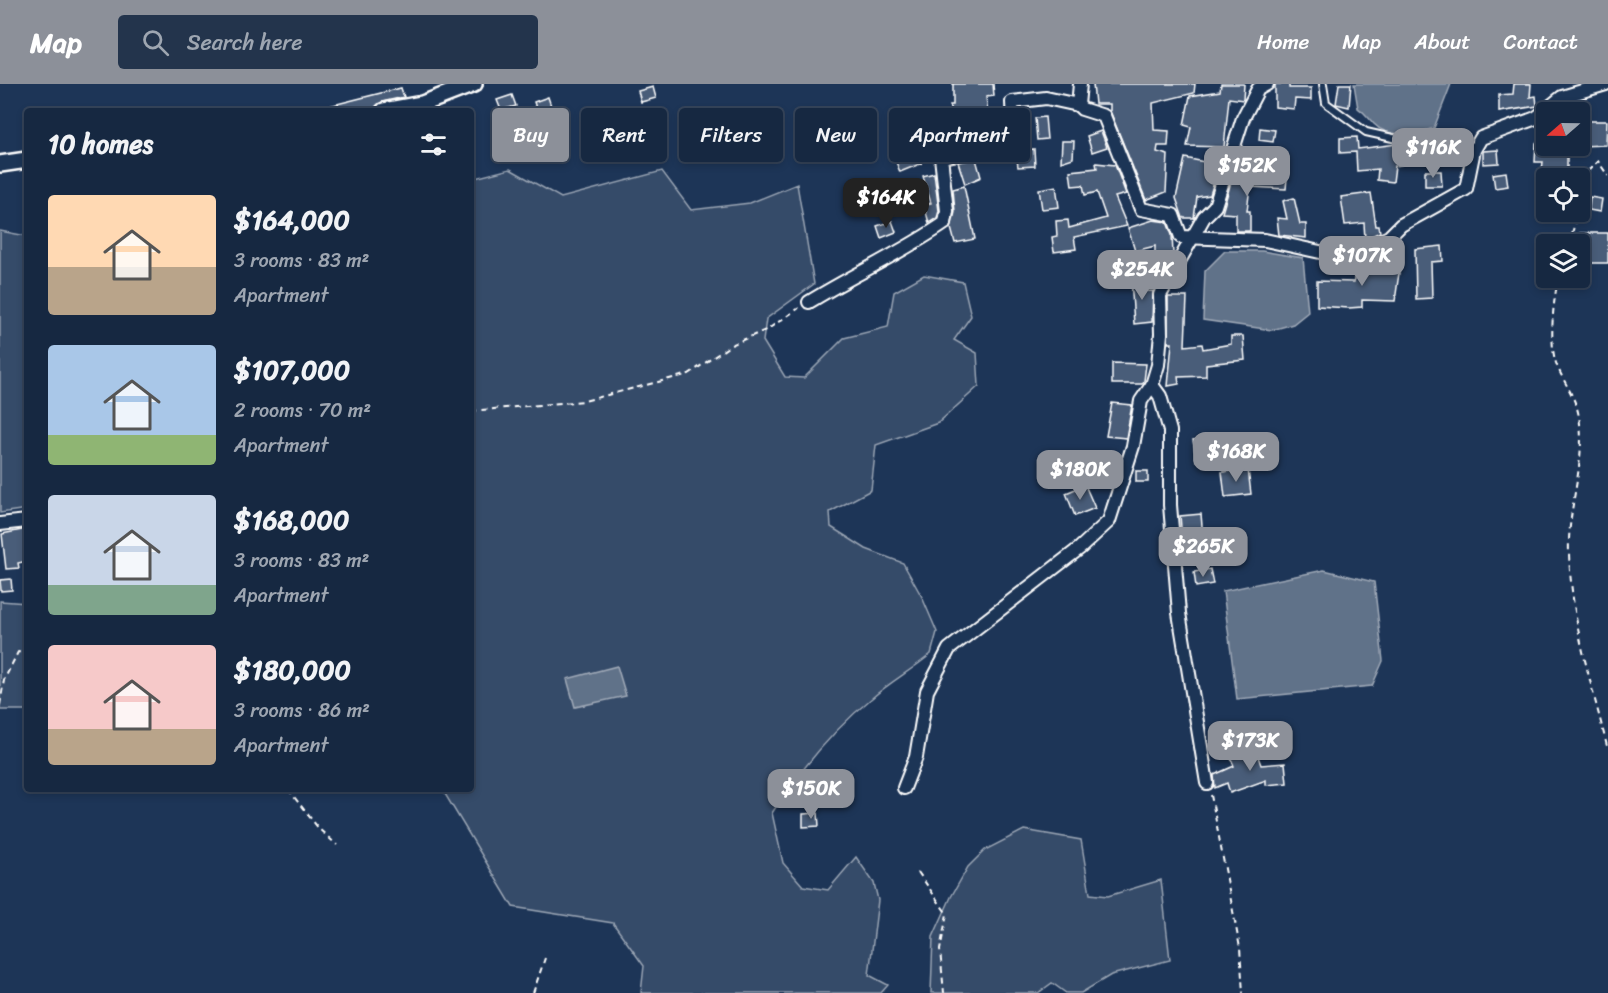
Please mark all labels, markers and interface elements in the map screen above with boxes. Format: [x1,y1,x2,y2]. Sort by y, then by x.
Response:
search box [118,15,538,69]
text: Map [30,18,82,67]
text: Search here [187,23,303,62]
text: Home [1257,23,1309,61]
text: Map [1342,23,1381,61]
text: About [1414,23,1471,61]
text: Contact [1504,23,1578,61]
icon: search [139,26,172,59]
north arrow [1536,102,1590,156]
map controls [1536,102,1590,288]
chip: Buy [492,108,569,162]
chip: Rent [581,108,667,162]
chip: Filters [679,108,783,162]
chip: New [795,108,877,162]
chip: Apartment [889,108,1030,162]
text: 10 homes [48,121,153,167]
icon: filters [417,128,450,161]
pin: $116K [1391,128,1475,179]
text: $116K [1406,130,1460,165]
pin: $152K [1205,146,1289,197]
text: $152K [1218,148,1276,183]
button: locate [1536,168,1590,222]
pin: $164K [844,178,928,229]
text: $164K [857,180,915,215]
text: $164,000 [234,197,350,243]
icon: home [96,219,168,291]
button: layers [1536,234,1590,288]
pin: $107K [1320,236,1404,287]
text: $107K [1333,238,1391,273]
text: 3 rooms · 83 m² [234,243,369,278]
pin: $254K [1100,250,1184,301]
text: $254K [1111,252,1173,287]
text: Apartment [234,278,328,313]
text: $107,000 [234,347,350,393]
icon: home [96,369,168,441]
text: 2 rooms · 70 m² [234,393,371,428]
text: Apartment [234,428,328,463]
pin: $168K [1194,432,1278,483]
text: $168K [1207,434,1265,469]
pin: $180K [1038,450,1122,501]
text: $180K [1051,452,1109,487]
text: $168,000 [234,497,349,543]
icon: home [96,519,168,591]
pin: $265K [1161,527,1245,578]
text: $265K [1173,529,1233,564]
text: 3 rooms · 83 m² [234,543,369,578]
text: Apartment [234,578,328,613]
text: $180,000 [234,647,351,693]
icon: home [96,669,168,741]
text: 3 rooms · 86 m² [234,693,370,728]
pin: $173K [1208,721,1292,772]
text: $173K [1222,723,1278,758]
text: Apartment [234,728,328,763]
pin: $150K [769,769,853,820]
text: $150K [781,771,841,806]

